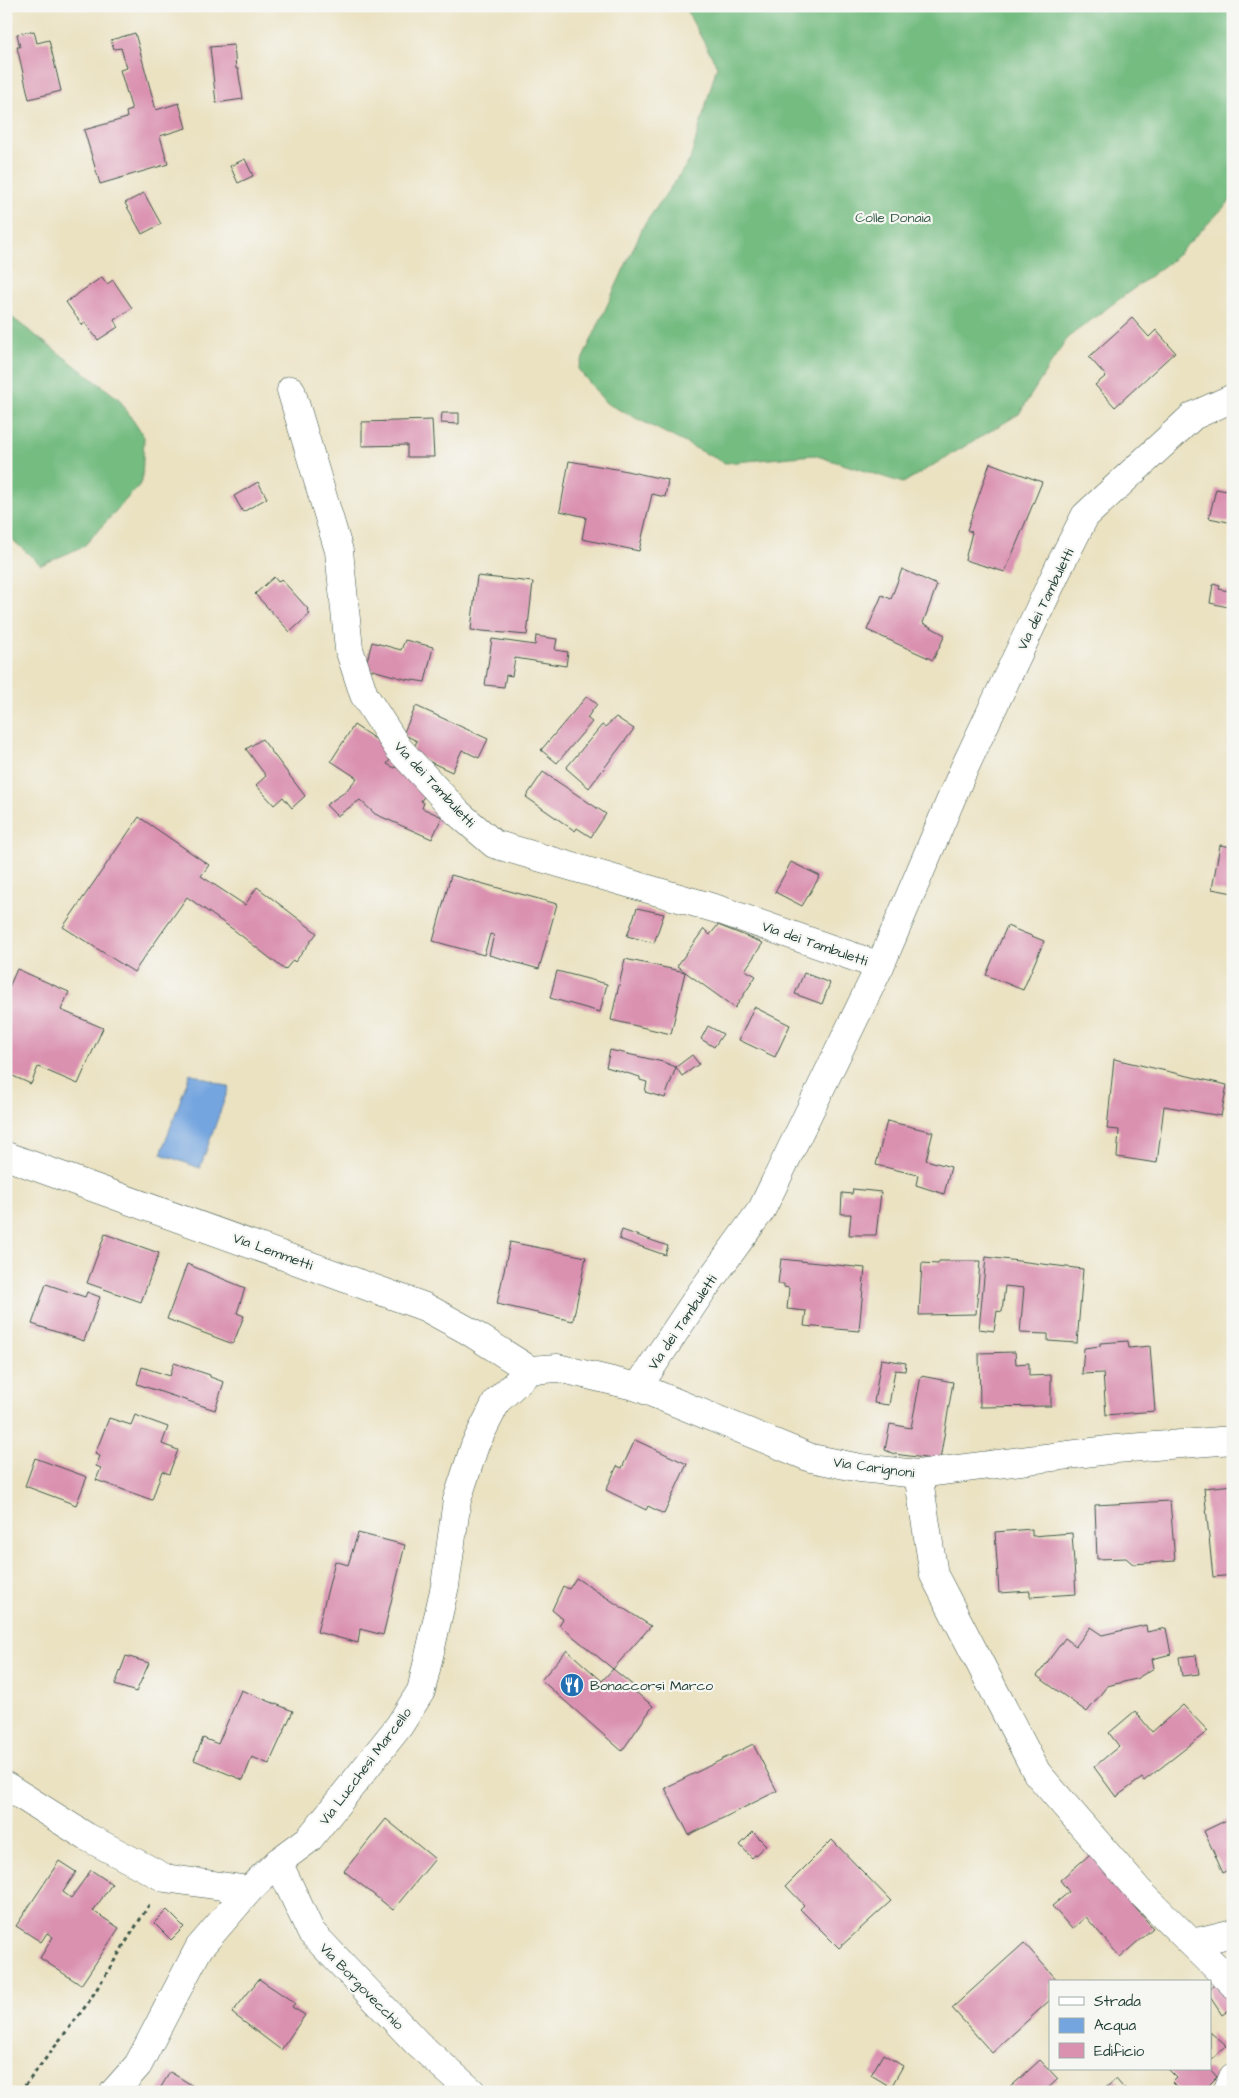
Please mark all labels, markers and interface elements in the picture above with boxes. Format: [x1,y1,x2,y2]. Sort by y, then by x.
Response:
park label: Colle Donaia [855,208,931,228]
street label: Via dei Tambuletti [1013,545,1079,654]
street label: Via dei Tambuletti [389,737,479,832]
street label: Via dei Tambuletti [759,916,870,971]
street label: Via Lemmetti [230,1228,315,1276]
street label: Via dei Tambuletti [643,1271,722,1374]
street label: Via Carignoni [832,1452,916,1484]
restaurant icon: Bonaccorsi Marco [559,1672,585,1698]
place label: Bonaccorsi Marco [590,1676,713,1696]
street label: Via Lucchesi Marcello [315,1704,417,1830]
street label: Via Borgovecchio [315,1939,408,2035]
legend [1049,1980,1212,2070]
text: Strada [1094,1991,1141,2012]
text: Acqua [1094,2015,1136,2036]
text: Edificio [1094,2041,1145,2062]

